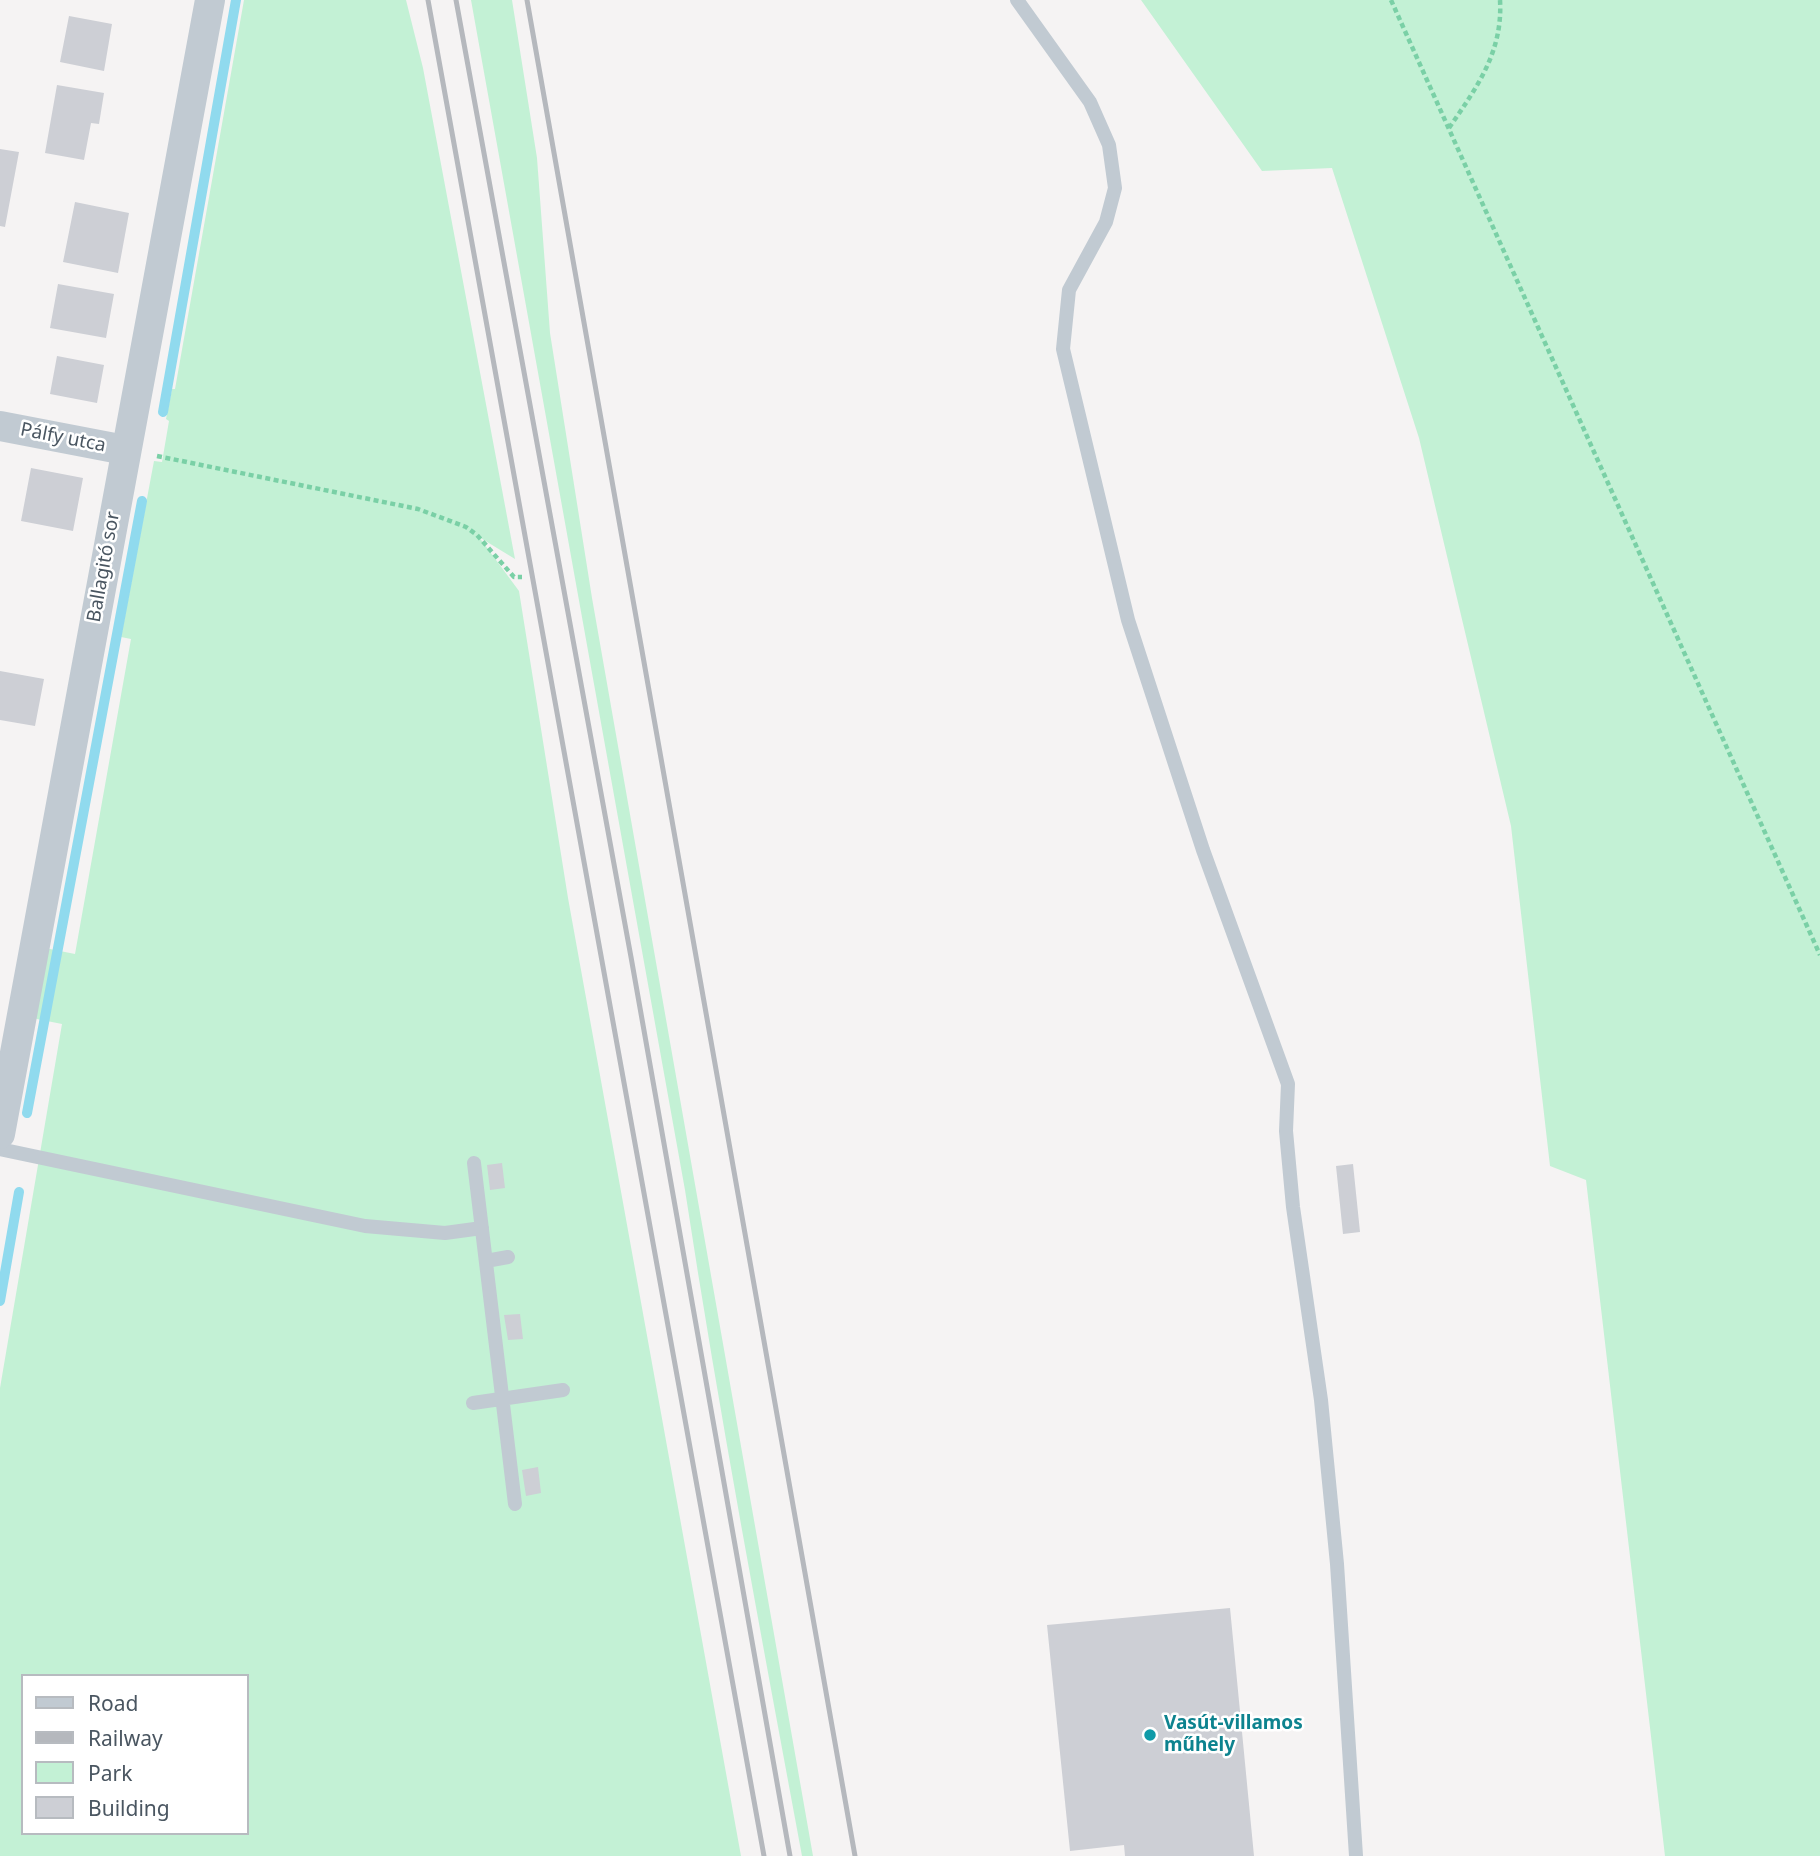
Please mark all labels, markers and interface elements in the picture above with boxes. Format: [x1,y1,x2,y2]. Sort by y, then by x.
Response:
street label: Pálfy utca [18,419,108,457]
street label: Ballagitó sor [83,510,125,624]
legend [21,1674,248,1835]
text: Road [88,1689,138,1717]
place label: Vasút-villamos műhely [1164,1713,1303,1757]
text: Railway [88,1724,163,1752]
marker: Vasút-villamos műhely [1142,1727,1158,1743]
text: Park [88,1759,132,1787]
text: Building [88,1794,170,1822]

